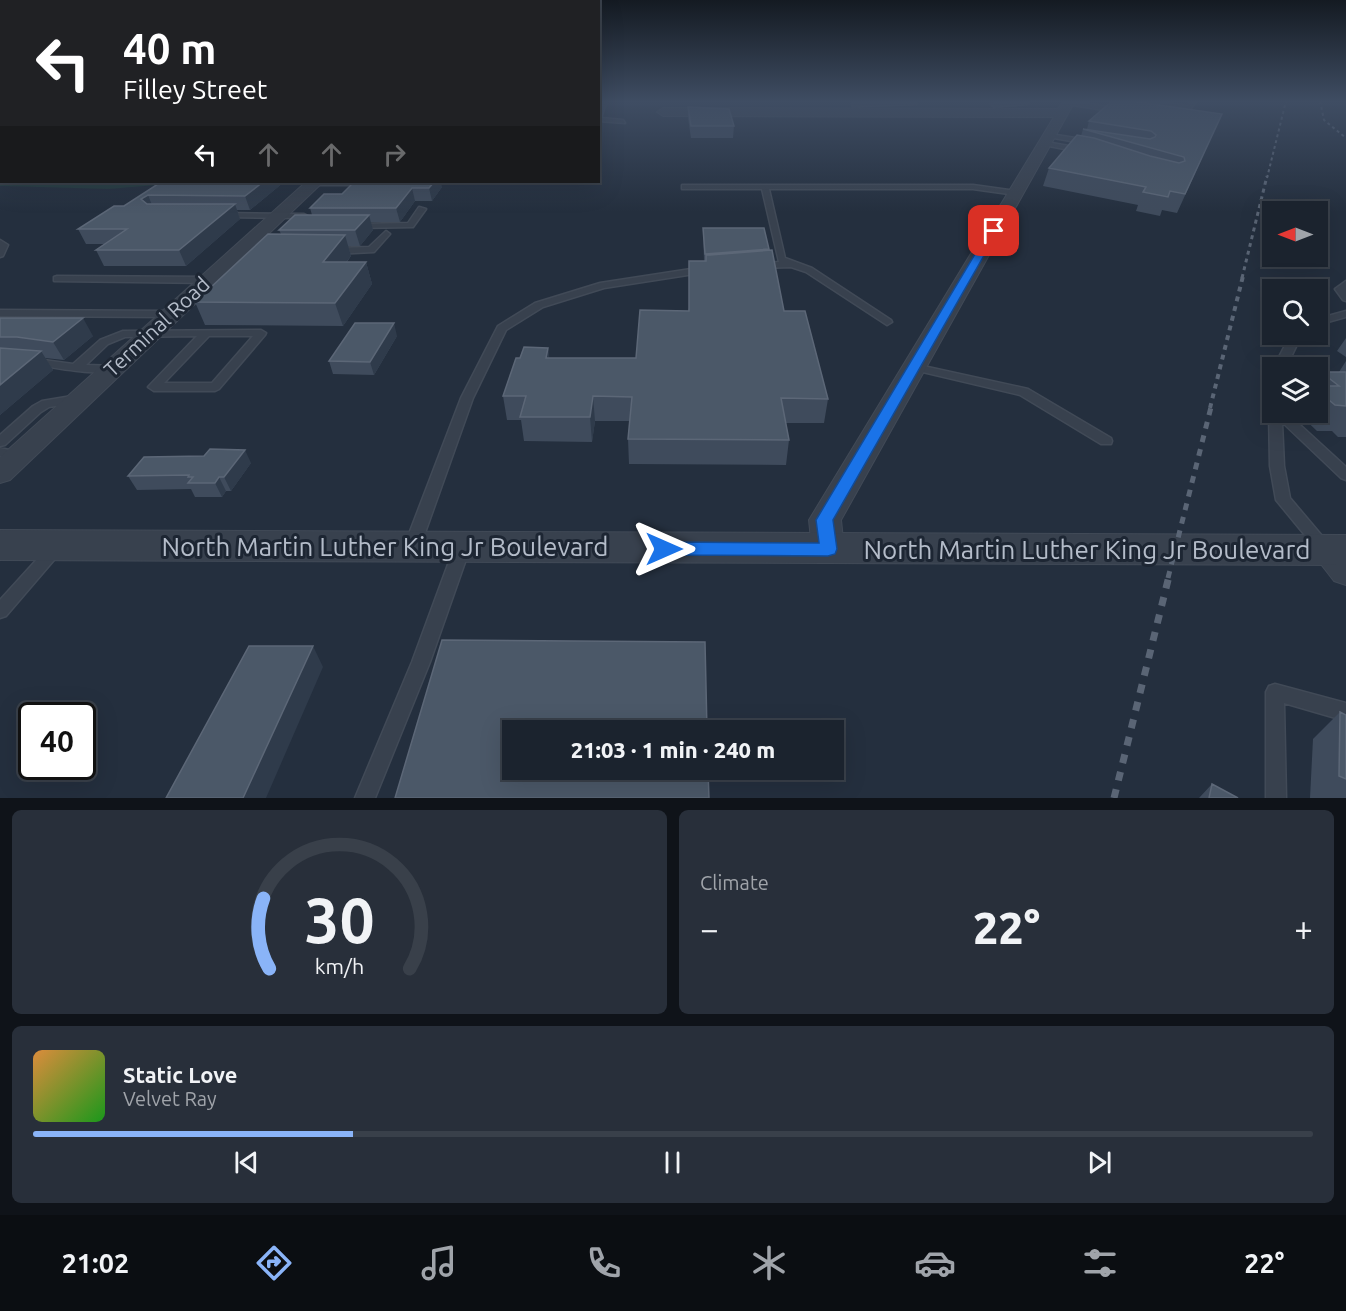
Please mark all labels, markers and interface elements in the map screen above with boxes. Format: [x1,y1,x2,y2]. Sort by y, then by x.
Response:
icon: left [24,24,102,102]
text: 40 m [123,25,217,72]
text: Filley Street [123,74,267,104]
icon: left [189,138,222,171]
icon: ahead [252,138,285,171]
icon: ahead [315,138,348,171]
icon: right [378,138,411,171]
north arrow [1262,201,1328,267]
map controls [1262,201,1328,423]
pin [968,205,1019,256]
icon: arrive [977,214,1010,247]
street label: Terminal Road [99,271,214,381]
button: search [1262,279,1328,345]
button: layers [1262,357,1328,423]
position arrow [632,517,696,581]
street label: North Martin Luther King Jr Boulevard [162,532,608,561]
street label: North Martin Luther King Jr Boulevard [864,535,1310,564]
speed limit sign: 40 [18,702,96,780]
text: 21:03 · 1 min · 240 m [571,737,775,762]
text: Climate [700,871,769,894]
text: 30 [304,885,375,955]
text: 22° [973,902,1040,953]
text: − [700,910,719,947]
text: + [1294,910,1313,947]
text: km/h [315,954,364,978]
text: Static Love [123,1062,238,1087]
text: Velvet Ray [123,1087,217,1110]
icon: previous [230,1146,263,1179]
icon: pause [656,1146,689,1179]
icon: next [1083,1146,1116,1179]
icon: directions [253,1242,295,1284]
icon: music [418,1242,460,1284]
icon: phone [583,1242,625,1284]
icon: climate [748,1242,790,1284]
icon: car [914,1242,956,1284]
icon: filters [1079,1242,1121,1284]
text: 21:02 [62,1248,129,1278]
text: 22° [1244,1248,1284,1278]

